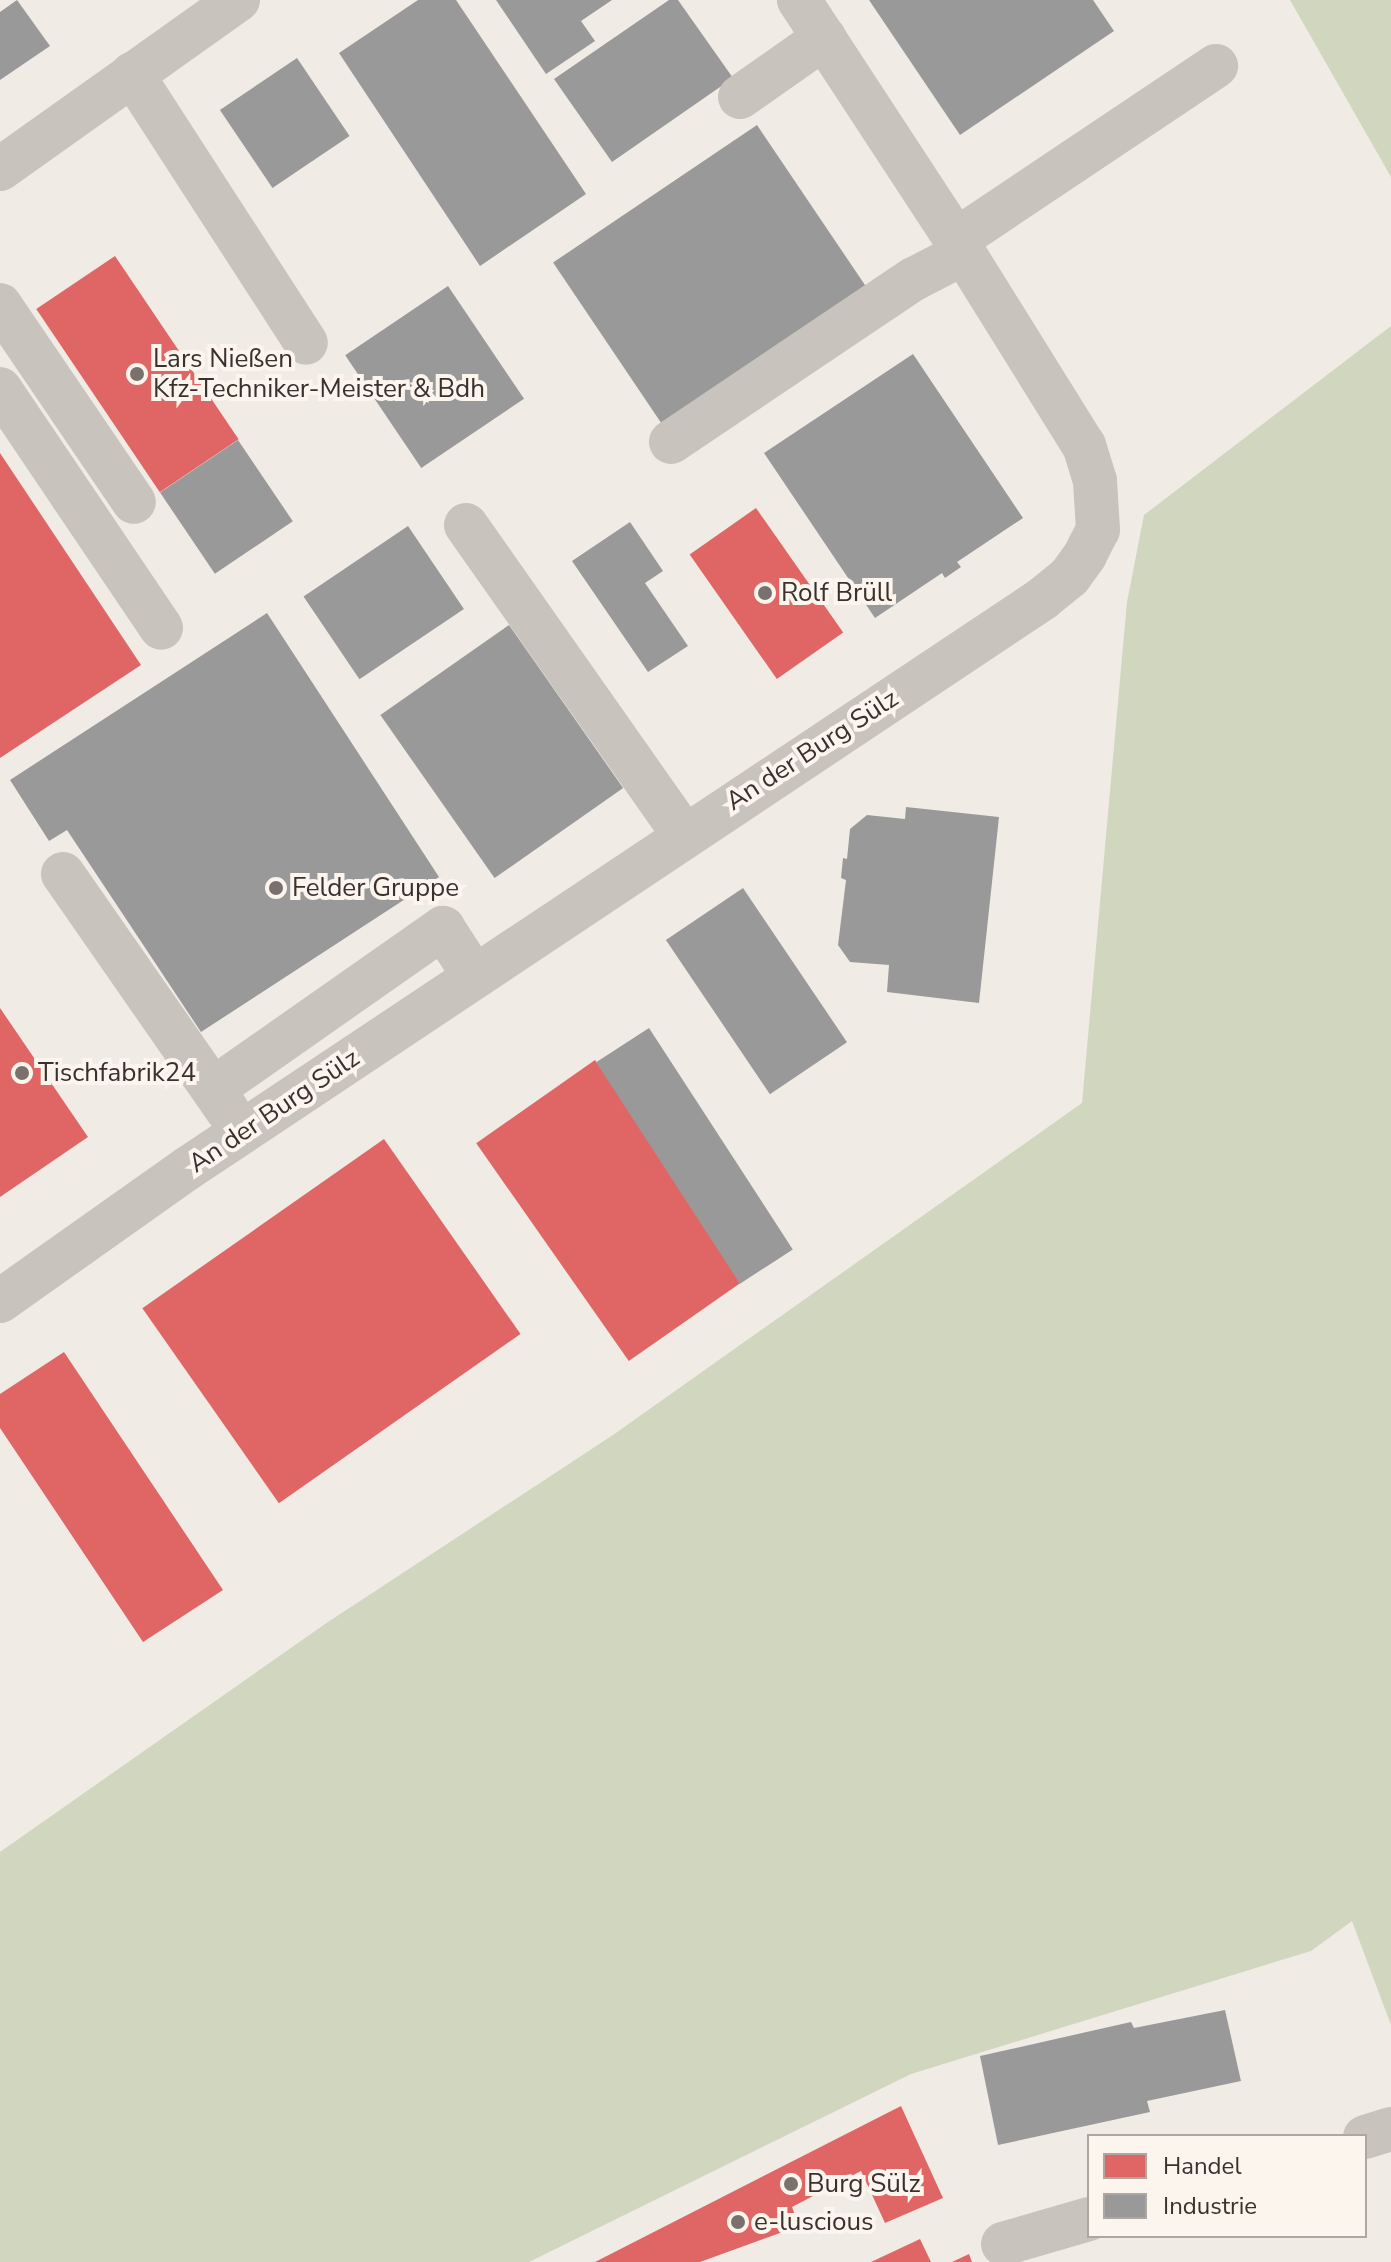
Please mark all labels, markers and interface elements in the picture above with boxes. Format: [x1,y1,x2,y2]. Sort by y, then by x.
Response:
place label: Lars Nießen Kfz-Techniker-Meister & Bdh [153,343,485,404]
marker: Lars Nießen Kfz-Techniker-Meister & Bdh [128,365,146,383]
place label: Rolf Brüll [781,577,892,609]
marker: Rolf Brüll [756,584,774,602]
street label: An der Burg Sülz [720,683,904,817]
place label: Felder Gruppe [292,872,459,904]
marker: Felder Gruppe [267,879,285,897]
street label: An der Burg Sülz [183,1042,365,1180]
place label: Tischfabrik24 [38,1057,196,1089]
marker: Tischfabrik24 [13,1064,31,1082]
legend [1087,2134,1367,2238]
text: Handel [1163,2150,1241,2182]
place label: Burg Sülz [807,2168,921,2200]
marker: Burg Sülz [782,2175,800,2193]
text: Industrie [1163,2190,1257,2222]
place label: e-luscious [754,2206,874,2238]
marker: e-luscious [729,2213,747,2231]

